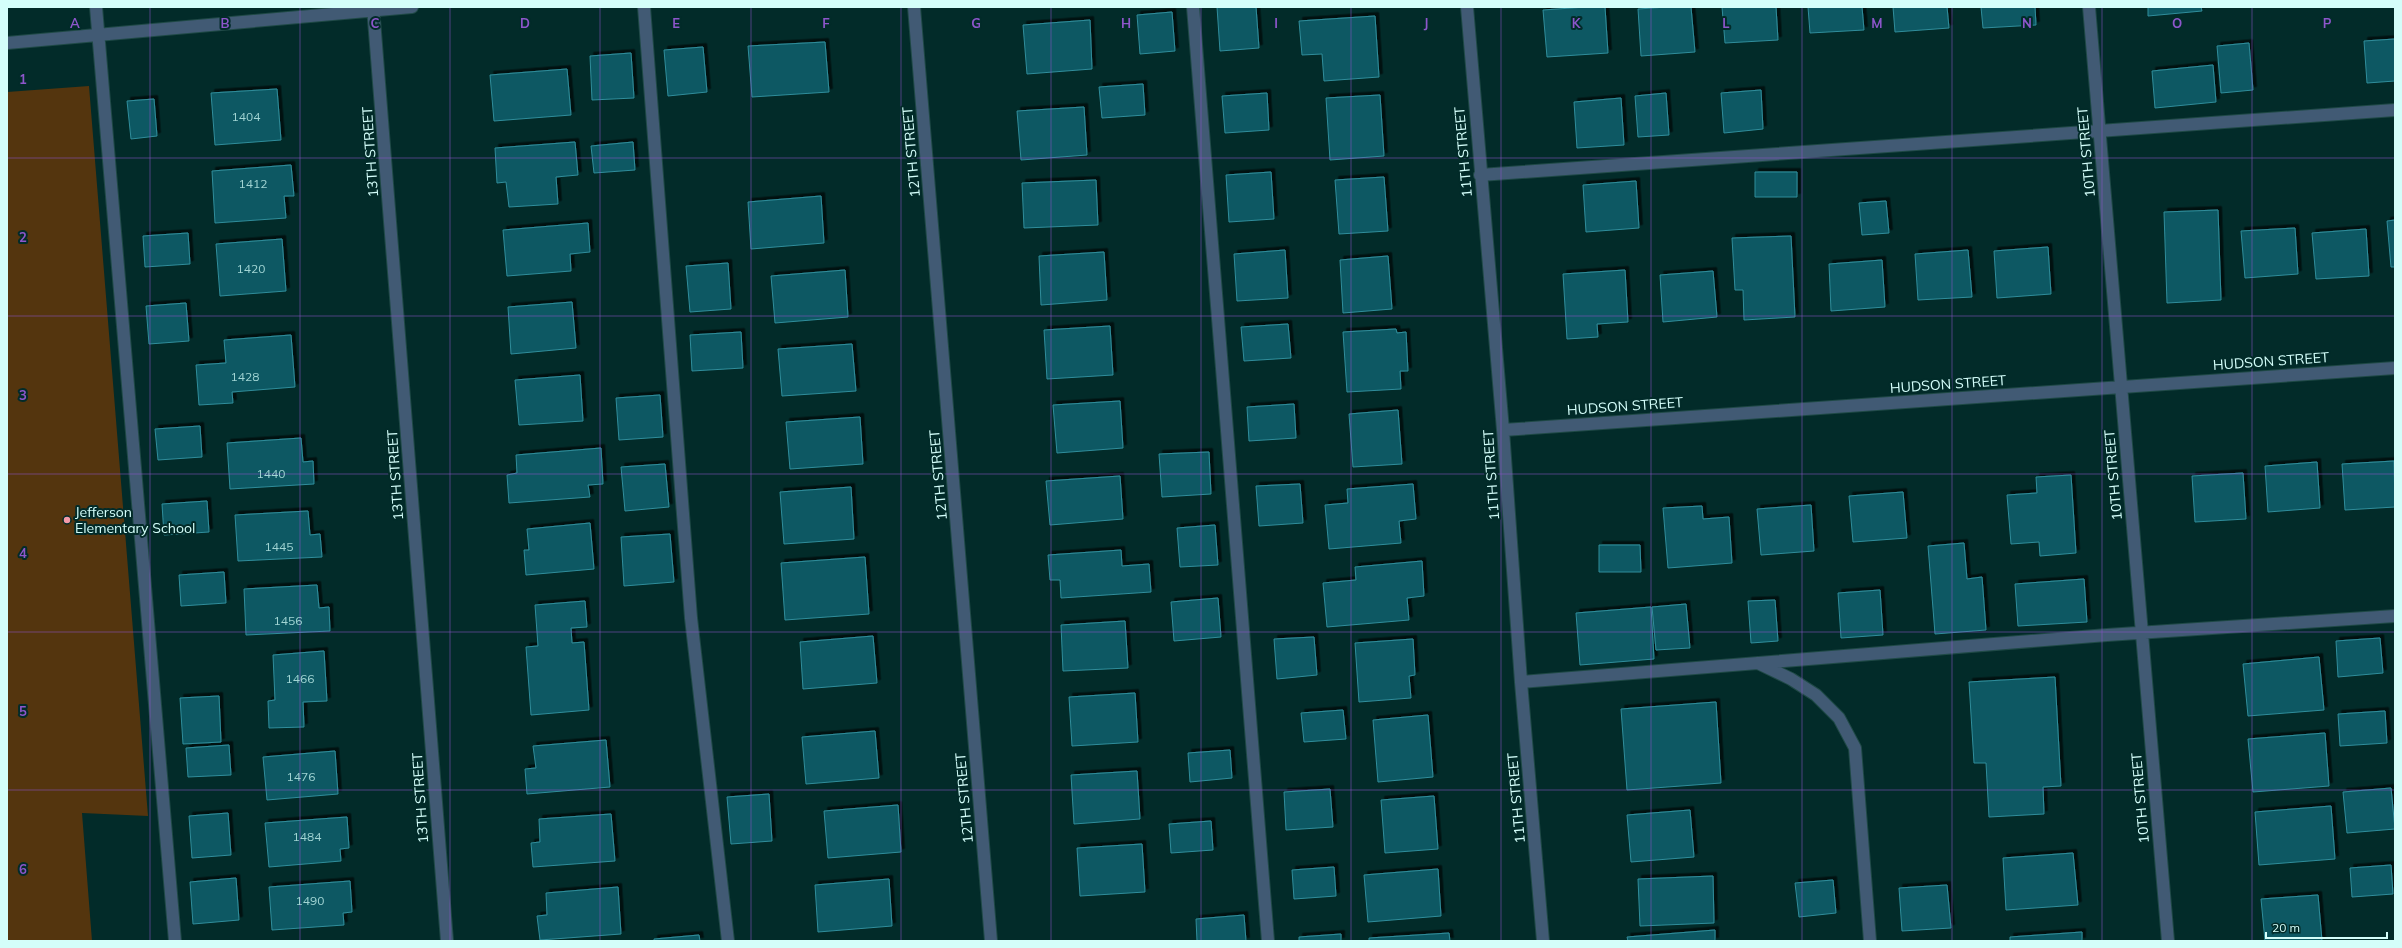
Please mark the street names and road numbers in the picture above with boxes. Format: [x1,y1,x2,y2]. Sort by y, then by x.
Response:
street label: 13TH STREET [358,105,382,198]
street label: 12TH STREET [898,105,924,198]
street label: 11TH STREET [1450,105,1476,198]
street label: 10TH STREET [2073,105,2099,198]
street label: HUDSON STREET [2212,348,2330,374]
street label: HUDSON STREET [1889,371,2007,397]
street label: HUDSON STREET [1566,393,1684,419]
street label: 13TH STREET [383,428,407,521]
street label: 12TH STREET [925,428,951,521]
street label: 11TH STREET [1479,428,1503,521]
street label: 10TH STREET [2100,428,2126,521]
street label: 13TH STREET [408,751,432,844]
street label: 12TH STREET [951,751,977,844]
street label: 11TH STREET [1503,751,1529,844]
street label: 10TH STREET [2127,751,2153,844]

